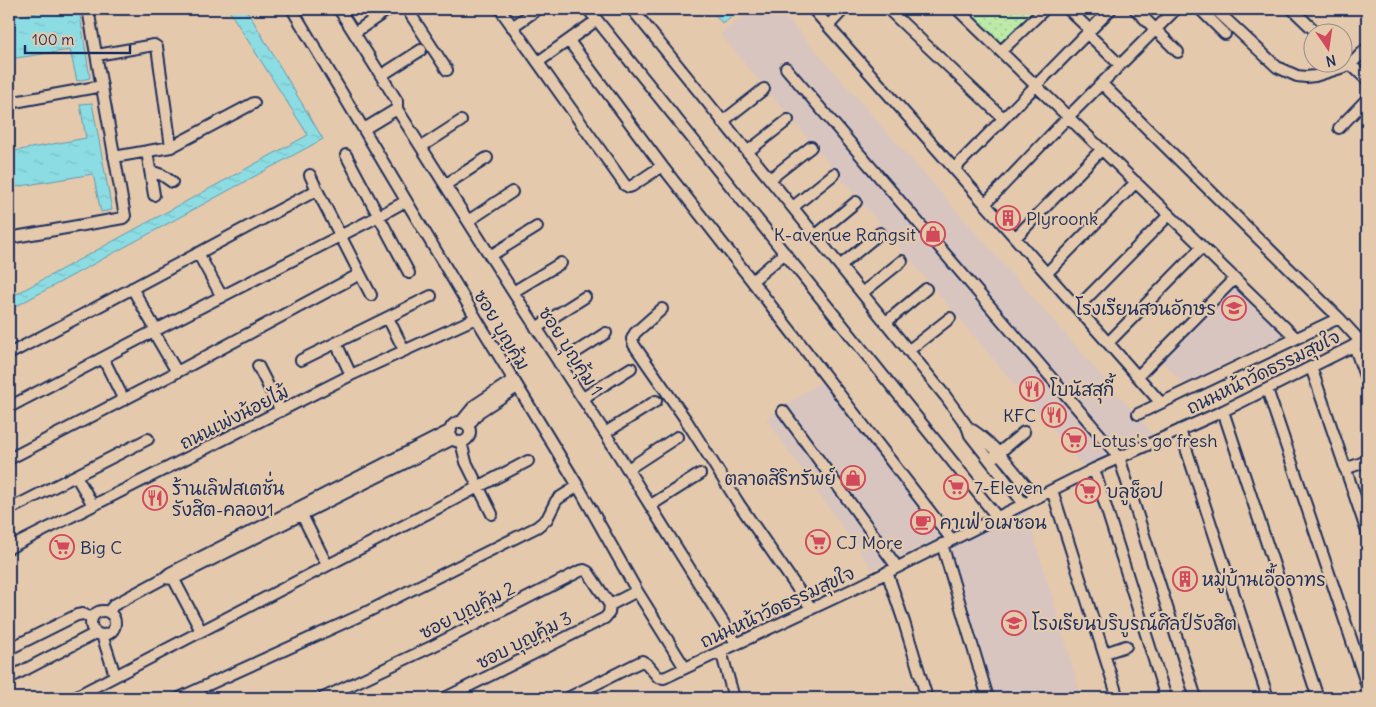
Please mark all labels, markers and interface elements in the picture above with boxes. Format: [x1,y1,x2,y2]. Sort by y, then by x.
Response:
scale bar [25,22,130,54]
north arrow [1304,22,1354,72]
text: 100 m [32,30,74,49]
text: N [1324,51,1338,71]
building icon: Plyroonk [995,205,1021,231]
place label: Plyroonk [1026,207,1098,230]
shop icon: K-avenue Rangsit [920,221,946,247]
place label: K-avenue Rangsit [774,223,916,246]
street label: ซอย บุญคุ้ม [466,286,535,376]
school or university icon: โรงเรียนสวนอักษร [1221,295,1247,321]
place label: โรงเรียนสวนอักษร [1075,296,1216,320]
street label: ซอย บุญคุ้ม 1 [531,302,608,401]
street label: ถนนหน้าวัดธรรมสุขใจ [1182,324,1345,422]
place label: โบนัสสุกี้ [1050,373,1117,404]
restaurant icon: โบนัสสุกี้ [1019,376,1045,402]
street label: ถนนเพ่งน้อยไม้ [175,379,292,454]
restaurant icon: KFC [1041,402,1067,428]
place label: KFC [1003,404,1036,427]
supermarket icon: Lotus's go fresh [1061,427,1087,453]
place label: Lotus's go fresh [1092,429,1218,452]
shop icon: ตลาดสิริทรัพย์ [840,465,866,491]
place label: ตลาดสิริทรัพย์ [724,466,836,490]
place label: ร้านเลิฟสเตชั่น รังสิต-คลอง1 [172,471,284,521]
supermarket icon: 7-Eleven [943,474,969,500]
place label: 7-Eleven [974,476,1043,499]
supermarket icon: บลูช็อป [1075,478,1101,504]
place label: บลูช็อป [1106,479,1164,506]
restaurant icon: ร้านเลิฟสเตชั่น รังสิต-คลอง1 [142,485,168,511]
cafe icon: คาเฟ่ อเมซอน [910,509,936,535]
place label: คาเฟ่ อเมซอน [940,511,1047,534]
supermarket icon: CJ More [805,529,831,555]
place label: CJ More [836,531,903,554]
supermarket icon: Big C [49,534,75,560]
place label: Big C [80,536,122,559]
street label: ถนนหน้าวัดธรรมสุขใจ [696,560,859,656]
place label: หมู่บ้านเอื้ออาทร [1202,563,1326,594]
building icon: หมู่บ้านเอื้ออาทร [1172,566,1198,592]
street label: ซอย บุญคุ้ม 2 [415,576,520,647]
street label: ซอบ บุญคุ้ม 3 [472,606,577,677]
school or university icon: โรงเรียนบริบูรณ์ศิลป์รังสิต [1001,610,1027,636]
place label: โรงเรียนบริบูรณ์ศิลป์รังสิต [1032,611,1237,638]

